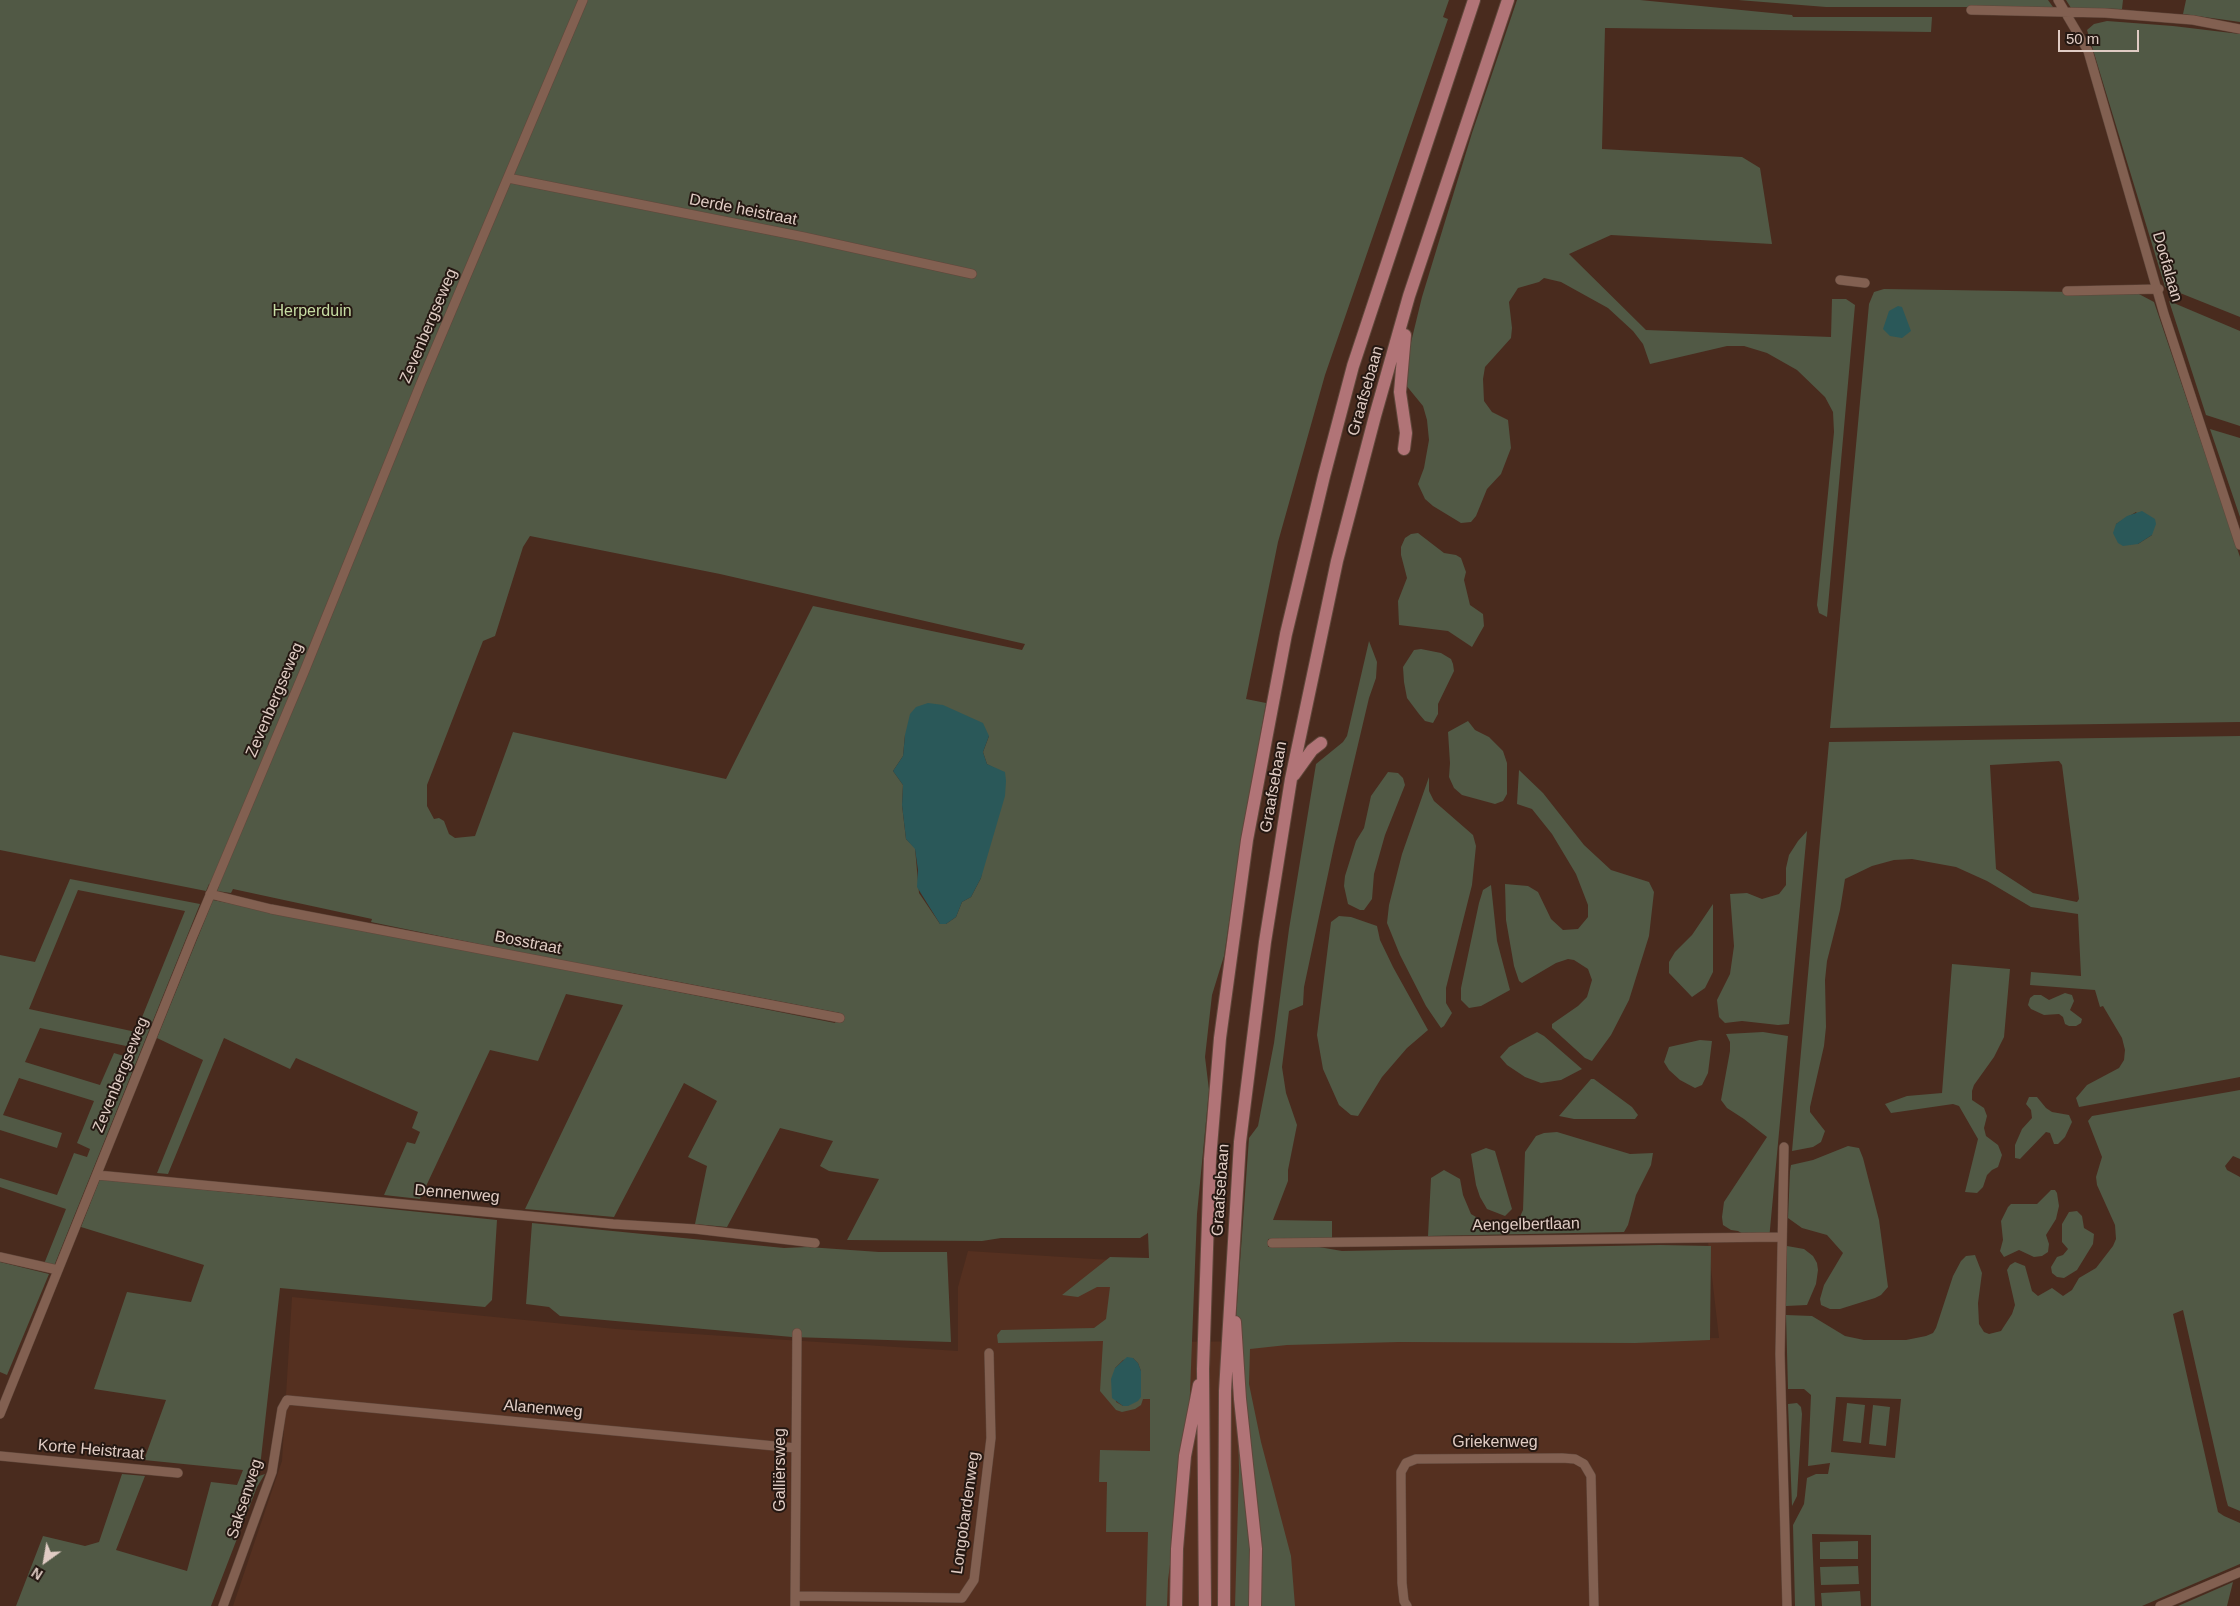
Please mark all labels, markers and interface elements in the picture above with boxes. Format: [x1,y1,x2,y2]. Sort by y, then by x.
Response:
scale bar [2060,20,2141,52]
text: 50 m [2066,30,2099,47]
street label: Derde heistraat [687,190,799,230]
street label: Docfalaan [2148,230,2186,304]
street label: Zevenbergseweg [396,266,462,386]
park label: Herperduin [272,302,352,322]
street label: Graafsebaan [1344,344,1388,438]
street label: Zevenbergseweg [242,640,308,760]
street label: Graafsebaan [1257,740,1291,834]
street label: Bosstraat [493,927,563,959]
street label: Zevenbergseweg [89,1015,153,1135]
street label: Graafsebaan [1208,1143,1234,1237]
street label: Dennenweg [414,1181,500,1207]
street label: Aengelbertlaan [1472,1214,1580,1236]
street label: Alanenweg [503,1396,583,1422]
street label: Galliërsweg [771,1428,791,1512]
street label: Griekenweg [1452,1433,1538,1453]
street label: Korte Heistraat [37,1436,145,1464]
street label: Longobardenweg [948,1450,984,1576]
street label: Saksenweg [223,1457,267,1541]
north arrow [20,1536,70,1586]
text: N [29,1564,46,1583]

